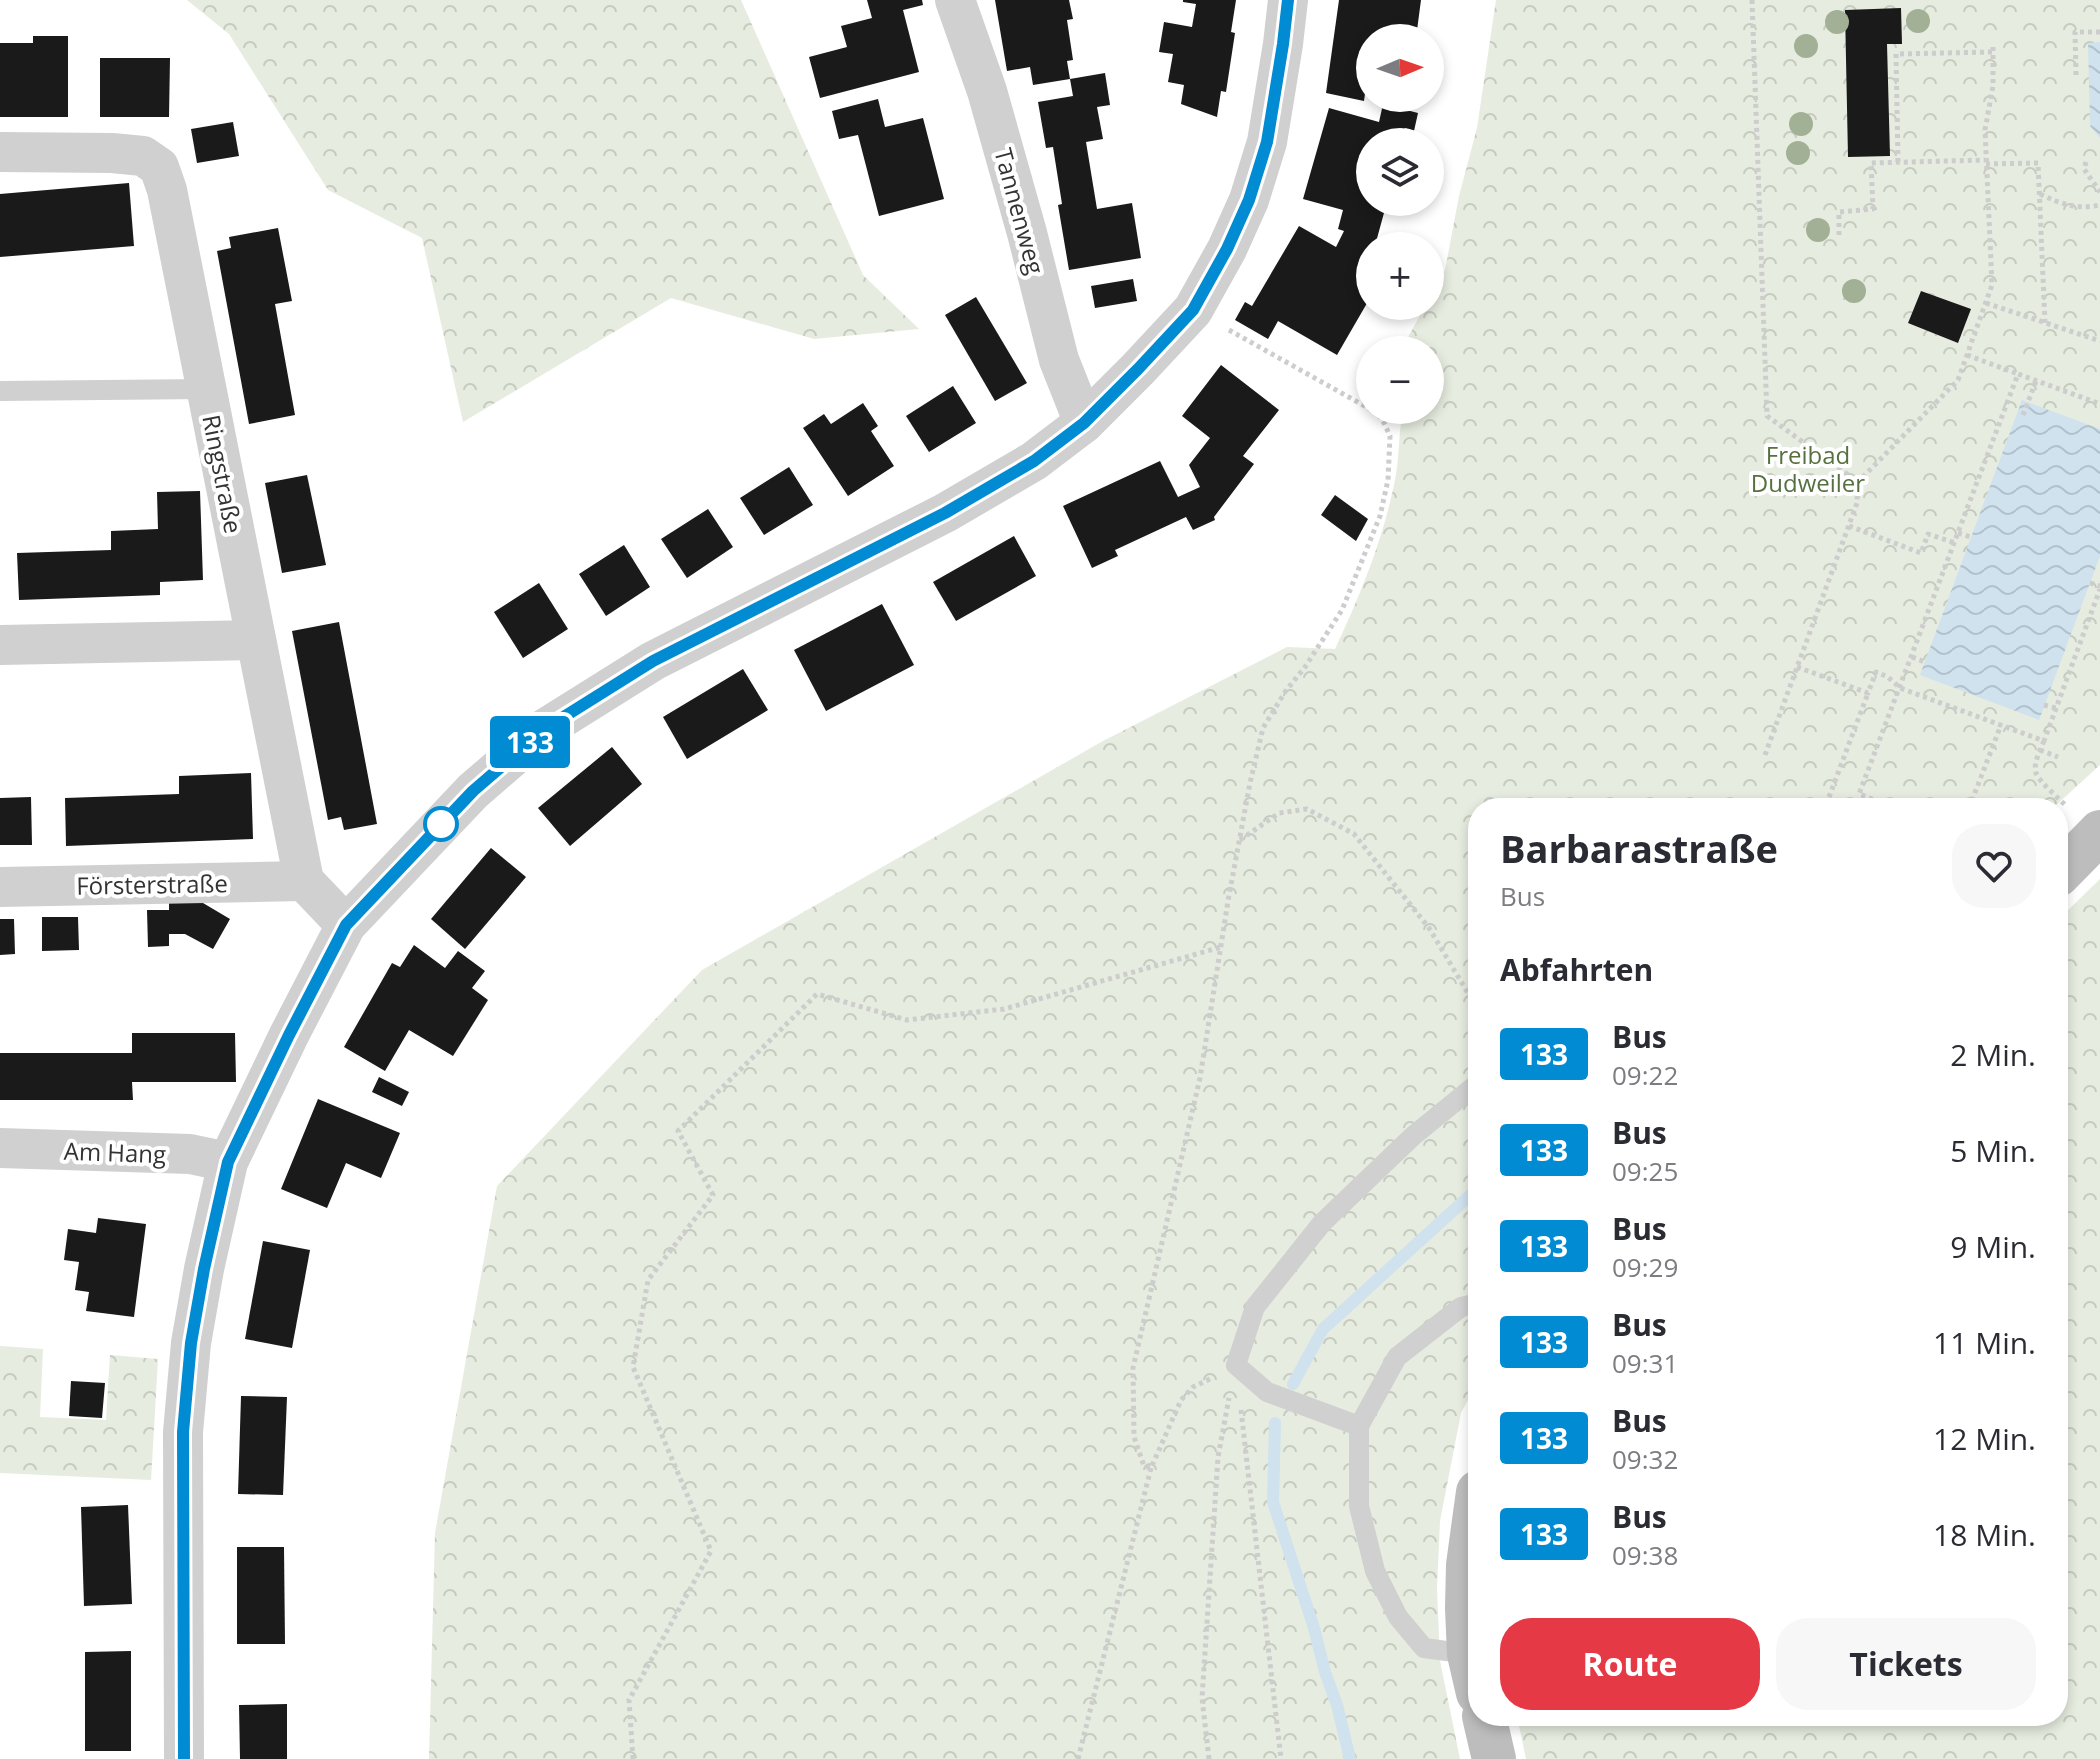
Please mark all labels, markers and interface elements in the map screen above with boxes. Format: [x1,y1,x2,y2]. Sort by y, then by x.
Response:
north arrow [1356,24,1444,112]
map controls [1356,24,1444,424]
button: layers [1356,128,1444,216]
street label: Tannenweg [987,144,1053,278]
button: + [1356,232,1444,320]
button: − [1356,336,1444,424]
street label: Ringstraße [195,412,251,536]
park label: Freibad Dudweiler [1751,438,1865,499]
line badge: 133 [484,716,576,768]
text: 133 [506,723,554,761]
unlabelled marker [424,807,458,841]
text: Barbarastraße [1500,822,1778,874]
button: heart [1952,824,2036,908]
street label: Försterstraße [76,866,228,902]
text: Bus [1500,878,1545,914]
text: Abfahrten [1500,949,1653,990]
text: Bus [1612,1016,1667,1057]
text: 2 Min. [1950,1034,2036,1075]
text: 133 [1520,1035,1568,1073]
text: 09:22 [1612,1057,1678,1093]
text: Bus [1612,1112,1667,1153]
text: 5 Min. [1950,1130,2036,1171]
text: 133 [1520,1131,1568,1169]
street label: Am Hang [63,1134,167,1170]
text: 09:25 [1612,1153,1678,1189]
text: Bus [1612,1208,1667,1249]
text: 9 Min. [1950,1226,2036,1267]
text: 133 [1520,1227,1568,1265]
text: 09:29 [1612,1249,1678,1285]
text: Bus [1612,1304,1667,1345]
text: 11 Min. [1933,1322,2036,1363]
text: 133 [1520,1323,1568,1361]
text: 09:31 [1612,1345,1678,1381]
text: Bus [1612,1400,1667,1441]
text: 12 Min. [1933,1418,2036,1459]
text: 133 [1520,1419,1568,1457]
text: 09:32 [1612,1441,1678,1477]
text: Bus [1612,1496,1667,1537]
text: 18 Min. [1933,1514,2036,1555]
text: 133 [1520,1515,1568,1553]
text: 09:38 [1612,1537,1678,1573]
button: Route [1500,1618,1760,1710]
button: Tickets [1776,1618,2036,1710]

